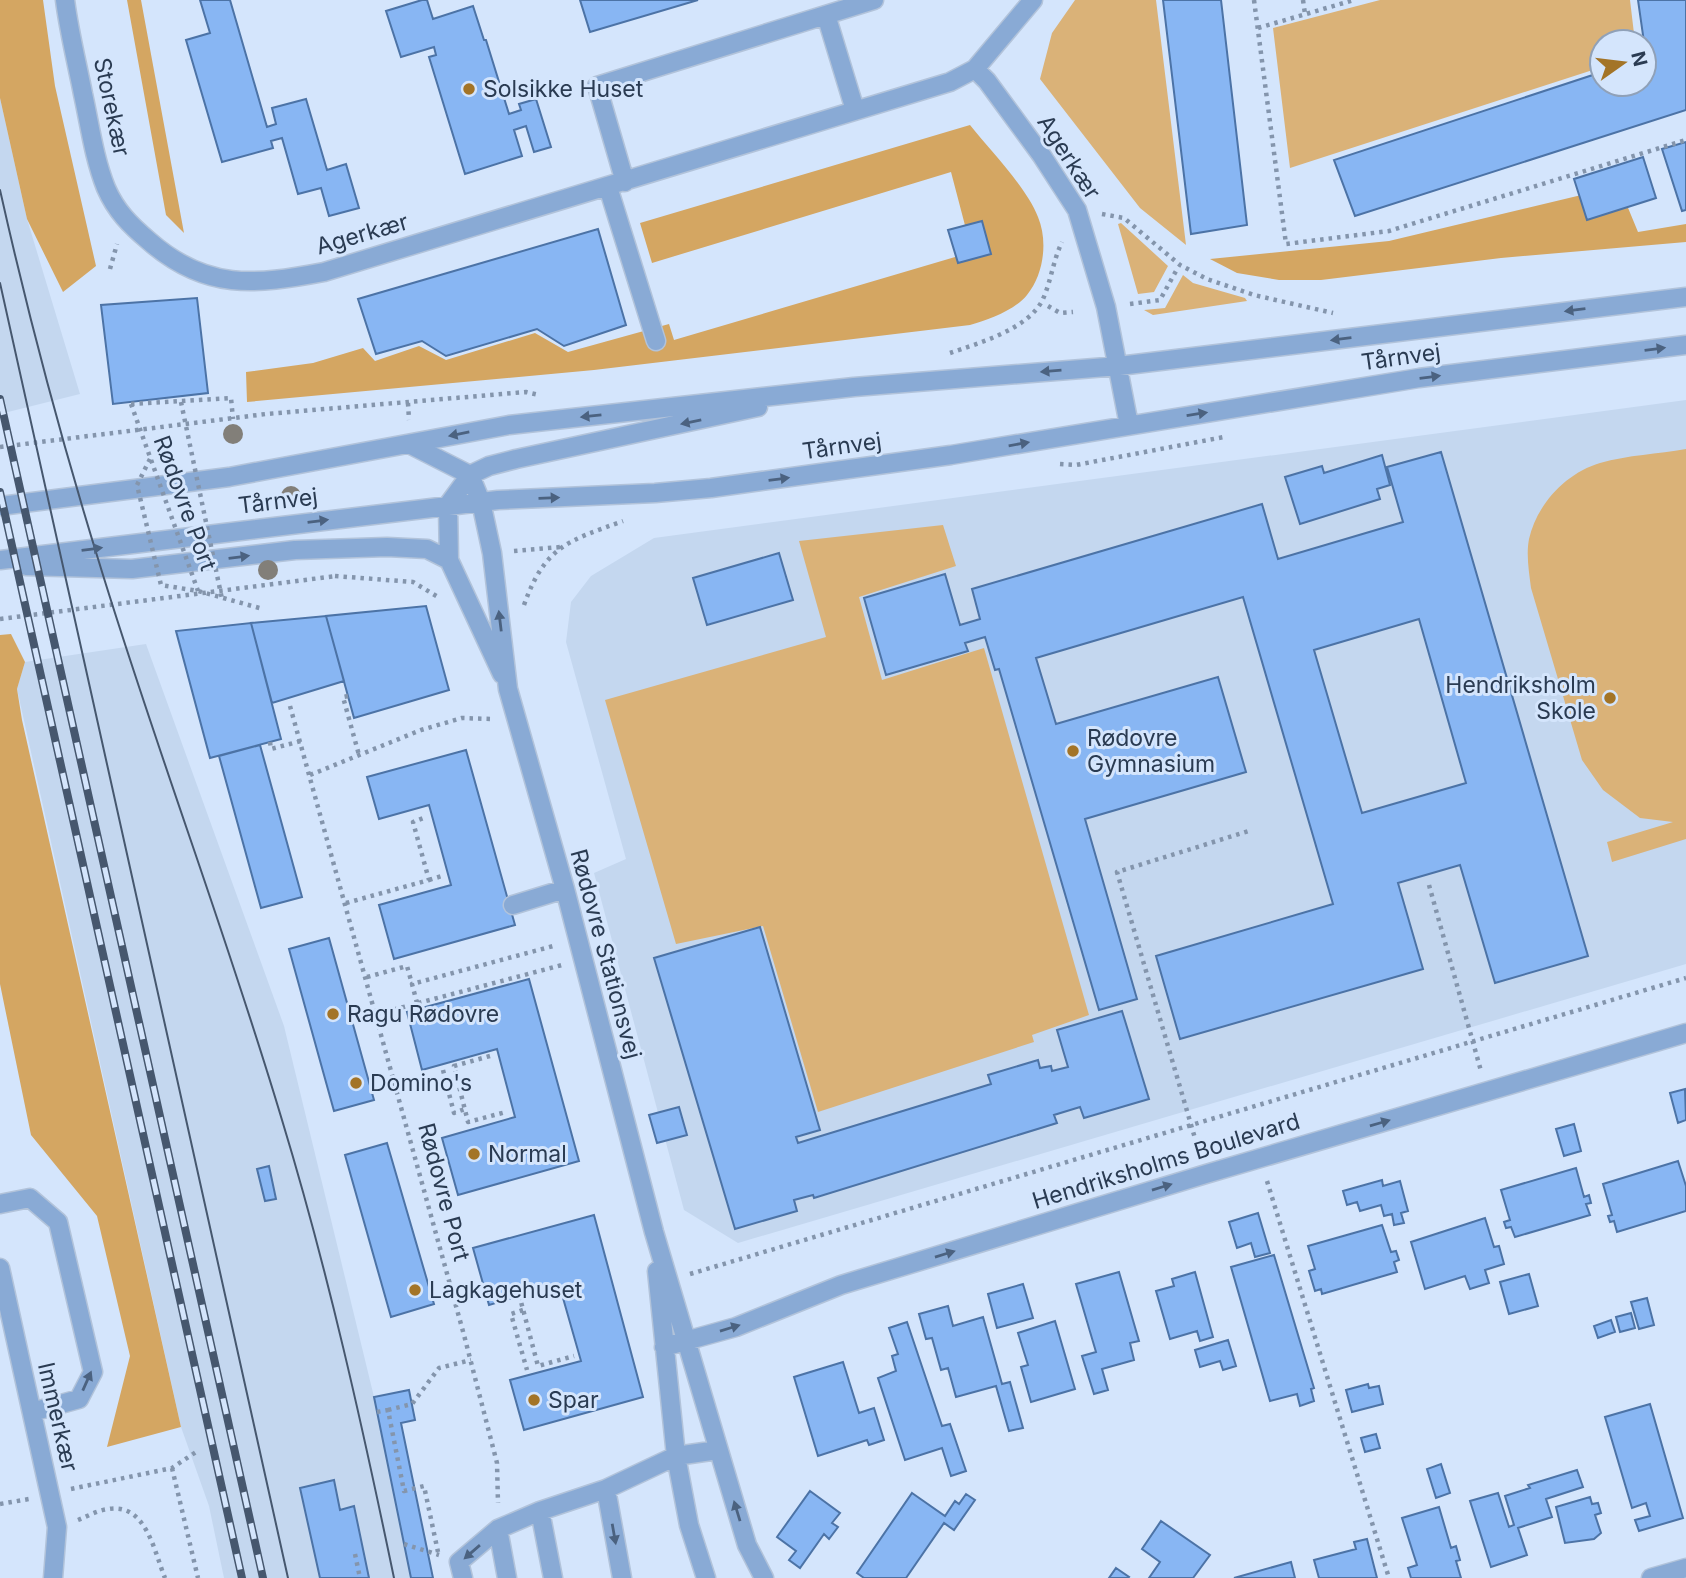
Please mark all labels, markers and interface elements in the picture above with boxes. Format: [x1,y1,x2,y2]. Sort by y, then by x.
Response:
north arrow [1588,28,1658,98]
text: N [1626,49,1652,69]
street label: Storekær [88,55,136,159]
place label: Solsikke Huset [483,75,644,103]
marker: Solsikke Huset [461,81,477,97]
street label: Agerkær [1031,110,1107,205]
street label: Agerkær [313,207,412,261]
one-way arrow [1564,305,1586,316]
one-way arrow [1330,333,1352,344]
street label: Tårnvej [1360,338,1442,376]
one-way arrow [1644,343,1666,354]
one-way arrow [1040,366,1062,377]
one-way arrow [1419,371,1441,382]
one-way arrow [1186,408,1208,419]
one-way arrow [580,410,602,421]
one-way arrow [680,416,702,427]
street label: Tårnvej [801,427,883,465]
one-way arrow [448,429,470,440]
street label: Rødovre Port [148,432,223,575]
one-way arrow [1008,438,1030,449]
one-way arrow [768,473,790,484]
street label: Tårnvej [237,482,319,520]
one-way arrow [538,492,560,503]
one-way arrow [307,515,329,526]
one-way arrow [81,543,103,554]
one-way arrow [228,551,250,562]
one-way arrow [495,610,506,632]
place label: Hendriksholm Skole [1445,671,1596,725]
marker: Hendriksholm Skole [1602,690,1618,706]
place label: Rødovre Gymnasium [1087,724,1215,778]
marker: Rødovre Gymnasium [1065,743,1081,759]
street label: Rødovre Stationsvej [565,846,647,1062]
place label: Ragu Rødovre [347,1000,499,1028]
marker: Ragu Rødovre [325,1006,341,1022]
place label: Domino's [370,1069,472,1097]
marker: Domino's [348,1075,364,1091]
street label: Hendriksholms Boulevard [1029,1107,1303,1215]
one-way arrow [1370,1117,1392,1128]
street label: Rødovre Port [412,1120,476,1264]
place label: Normal [488,1140,567,1168]
marker: Normal [466,1146,482,1162]
one-way arrow [1152,1181,1173,1192]
one-way arrow [934,1248,955,1258]
place label: Lagkagehuset [429,1276,583,1304]
marker: Lagkagehuset [407,1282,423,1298]
one-way arrow [720,1323,741,1333]
street label: Immerkær [32,1360,84,1475]
one-way arrow [81,1371,93,1391]
place label: Spar [548,1386,599,1414]
marker: Spar [526,1392,542,1408]
one-way arrow [731,1500,741,1521]
one-way arrow [608,1523,619,1545]
one-way arrow [463,1544,480,1559]

